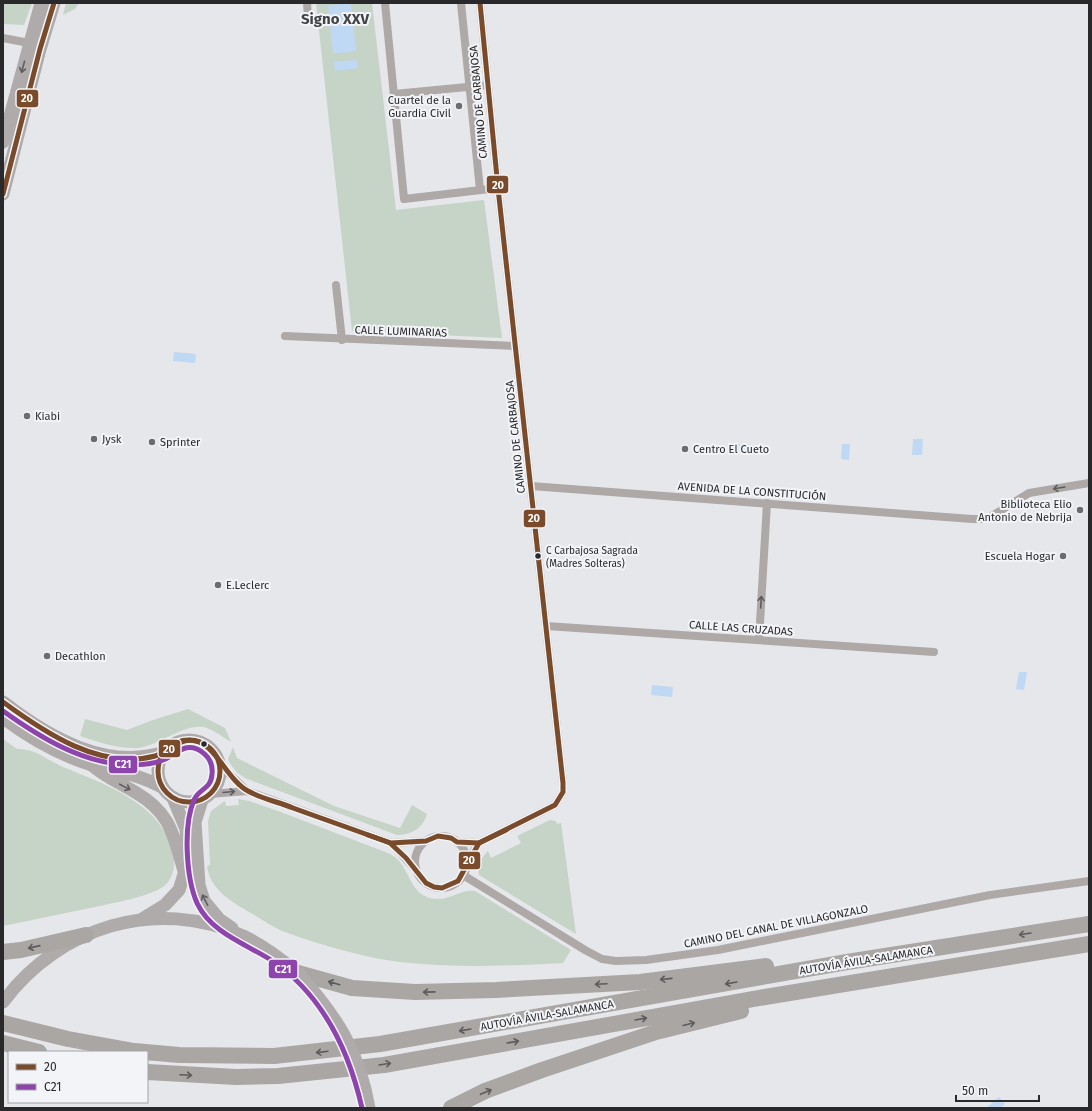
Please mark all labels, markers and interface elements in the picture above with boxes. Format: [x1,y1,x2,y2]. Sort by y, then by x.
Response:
district label: Signo XXV [301,10,369,28]
street label: CAMINO DE CARBAJOSA [467,44,490,159]
one-way arrow [18,61,26,74]
line badge: 20 [16,89,39,108]
text: 20 [21,92,34,105]
place label: Cuartel de la Guardia Civil [388,94,451,120]
marker: Cuartel de la Guardia Civil [454,101,464,111]
line badge: 20 [486,175,509,194]
text: 20 [492,179,505,192]
street label: CALLE LUMINARIAS [355,323,447,340]
street label: CAMINO DE CARBAJOSA [503,379,528,494]
place label: Kiabi [35,410,60,423]
marker: Kiabi [22,411,32,421]
place label: Jysk [102,433,122,446]
marker: Jysk [89,434,99,444]
place label: Sprinter [160,436,201,449]
marker: Sprinter [147,437,157,447]
place label: Centro El Cueto [693,443,769,456]
marker: Centro El Cueto [680,444,690,454]
street label: AVENIDA DE LA CONSTITUCIÓN [677,479,827,503]
one-way arrow [1053,484,1066,492]
place label: Biblioteca Elio Antonio de Nebrija [978,498,1072,524]
marker: Biblioteca Elio Antonio de Nebrija [1075,505,1085,515]
line badge: 20 [523,509,546,528]
text: 20 [528,512,541,525]
place label: C Carbajosa Sagrada (Madres Solteras) [546,545,638,570]
place label: Escuela Hogar [985,550,1056,563]
marker: C Carbajosa Sagrada (Madres Solteras) [533,551,543,561]
marker: Escuela Hogar [1058,551,1068,561]
place label: E.Leclerc [226,579,269,592]
marker: E.Leclerc [213,580,223,590]
one-way arrow [758,596,765,609]
street label: CALLE LAS CRUZADAS [689,618,793,639]
place label: Decathlon [55,650,106,663]
marker: Decathlon [42,651,52,661]
line badge: 20 [158,739,181,758]
unlabelled marker [199,739,209,749]
text: 20 [163,743,176,756]
line badge: C21 [108,755,138,774]
text: C21 [115,758,131,771]
one-way arrow [119,783,131,791]
one-way arrow [222,788,235,795]
line badge: 20 [458,851,481,870]
text: 20 [463,854,476,867]
one-way arrow [201,894,208,906]
street label: CAMINO DEL CANAL DE VILLAGONZALO [683,902,869,951]
one-way arrow [1018,930,1031,938]
street label: AUTOVÍA ÁVILA-SALAMANCA [798,942,934,977]
one-way arrow [28,944,41,951]
line badge: C21 [268,959,298,979]
text: C21 [275,963,291,976]
one-way arrow [660,975,673,983]
one-way arrow [328,979,341,986]
one-way arrow [725,979,738,987]
one-way arrow [595,980,608,988]
one-way arrow [423,988,436,996]
street label: AUTOVÍA ÁVILA-SALAMANCA [479,996,615,1034]
one-way arrow [634,1015,647,1023]
one-way arrow [682,1020,695,1027]
one-way arrow [459,1026,472,1034]
one-way arrow [506,1038,519,1046]
one-way arrow [316,1048,329,1055]
legend [8,1051,148,1103]
text: 20 [44,1060,57,1074]
one-way arrow [378,1060,391,1068]
one-way arrow [179,1071,192,1079]
scale bar [956,1077,1039,1103]
text: C21 [44,1080,62,1094]
text: 50 m [962,1084,988,1098]
one-way arrow [479,1087,491,1095]

